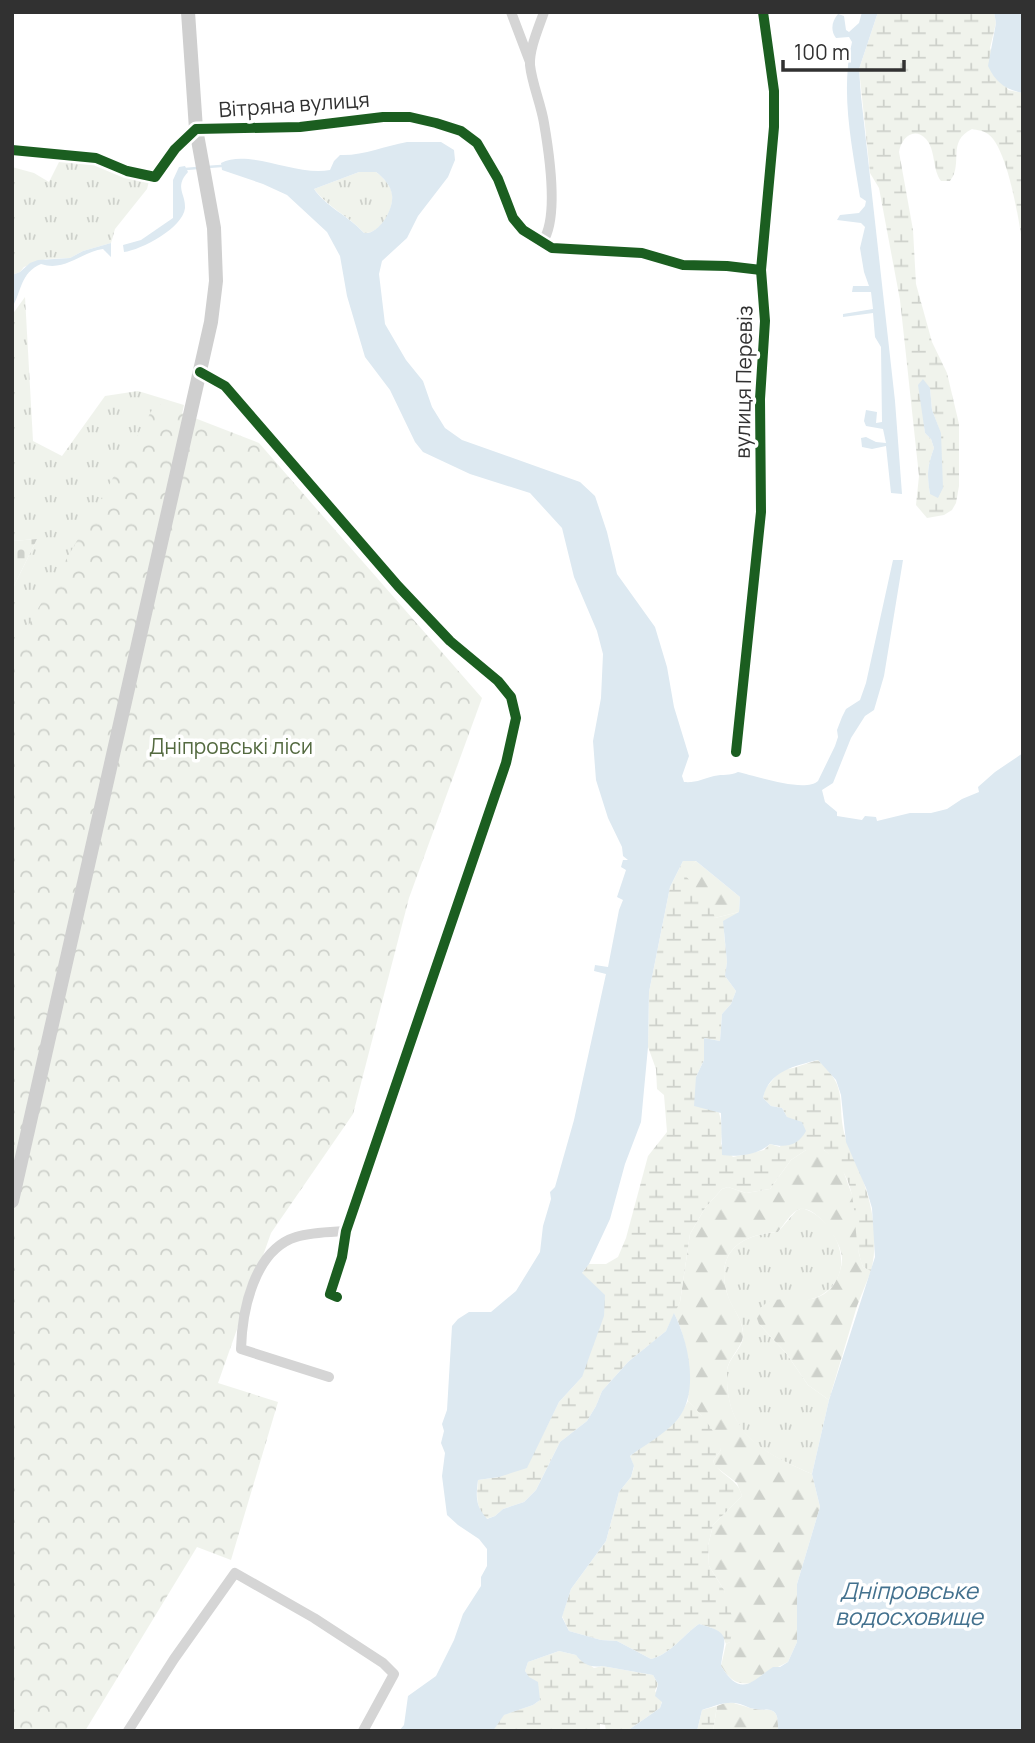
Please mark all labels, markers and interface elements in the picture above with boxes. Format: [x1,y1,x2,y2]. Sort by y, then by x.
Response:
scale bar [783,28,904,72]
text: 100 m [794,38,850,66]
street label: Вітряна вулиця [218,85,370,123]
street label: вулиця Перевіз [728,305,758,459]
park label: Дніпровські ліси [149,732,313,760]
water label: Дніпровське водосховище [835,1574,984,1632]

